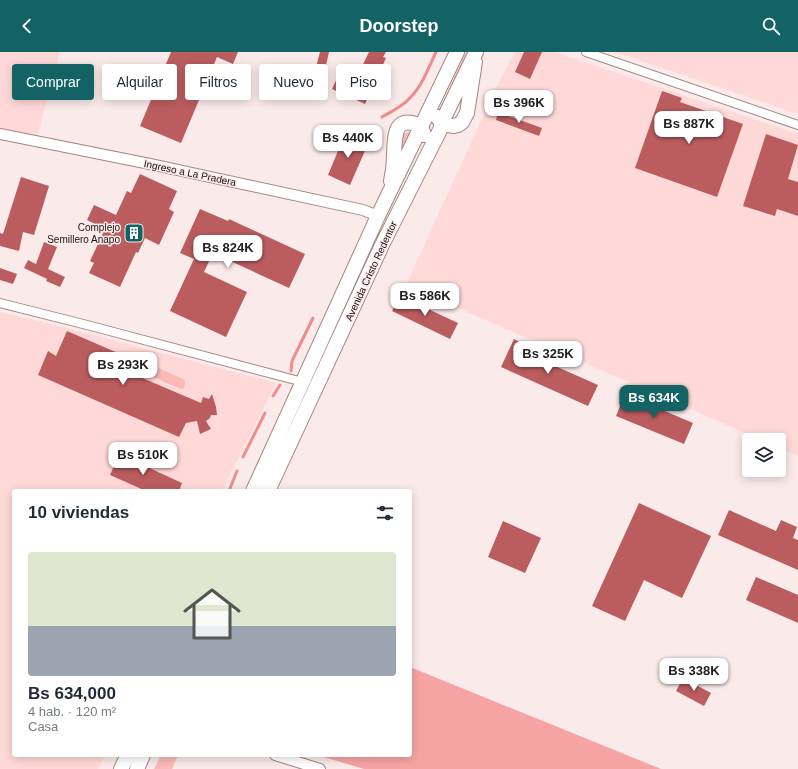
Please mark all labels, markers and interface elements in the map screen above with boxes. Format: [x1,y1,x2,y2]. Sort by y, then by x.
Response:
icon: back [16,15,38,37]
icon: search [760,15,782,37]
text: Doorstep [359,16,439,36]
chip: Comprar [12,64,94,100]
chip: Alquilar [102,64,177,100]
chip: Filtros [185,64,251,100]
chip: Nuevo [259,64,328,100]
chip: Piso [336,64,391,100]
pin: Bs 396K [482,90,556,124]
text: Bs 396K [493,95,545,110]
pin: Bs 887K [652,111,726,145]
text: Bs 887K [663,116,715,131]
pin: Bs 440K [311,125,385,159]
text: Bs 440K [322,130,374,145]
street label: Ingreso a La Pradera [143,158,238,188]
street label: Avenida Cristo Redentor [343,219,399,323]
place label: Complejo Semillero Anapo [47,222,120,245]
building icon: Complejo Semillero Anapo [123,222,145,244]
pin: Bs 824K [191,235,265,269]
text: Bs 824K [202,240,254,255]
pin: Bs 586K [388,283,462,317]
text: Bs 586K [399,288,451,303]
pin: Bs 325K [511,341,585,375]
text: Bs 325K [522,346,574,361]
pin: Bs 293K [86,352,160,386]
text: Bs 293K [97,357,149,372]
pin: Bs 634K [617,385,691,419]
text: Bs 634K [628,390,680,405]
map controls [742,433,786,477]
button: layers [742,433,786,477]
pin: Bs 510K [106,442,180,476]
text: Bs 510K [117,447,169,462]
icon: filters [374,502,396,524]
text: 10 viviendas [28,503,129,522]
icon: home [176,578,248,650]
pin: Bs 338K [657,658,731,692]
text: Bs 338K [668,663,720,678]
text: Bs 634,000 [28,684,116,703]
text: 4 hab. · 120 m² [28,704,116,719]
text: Casa [28,719,58,734]

